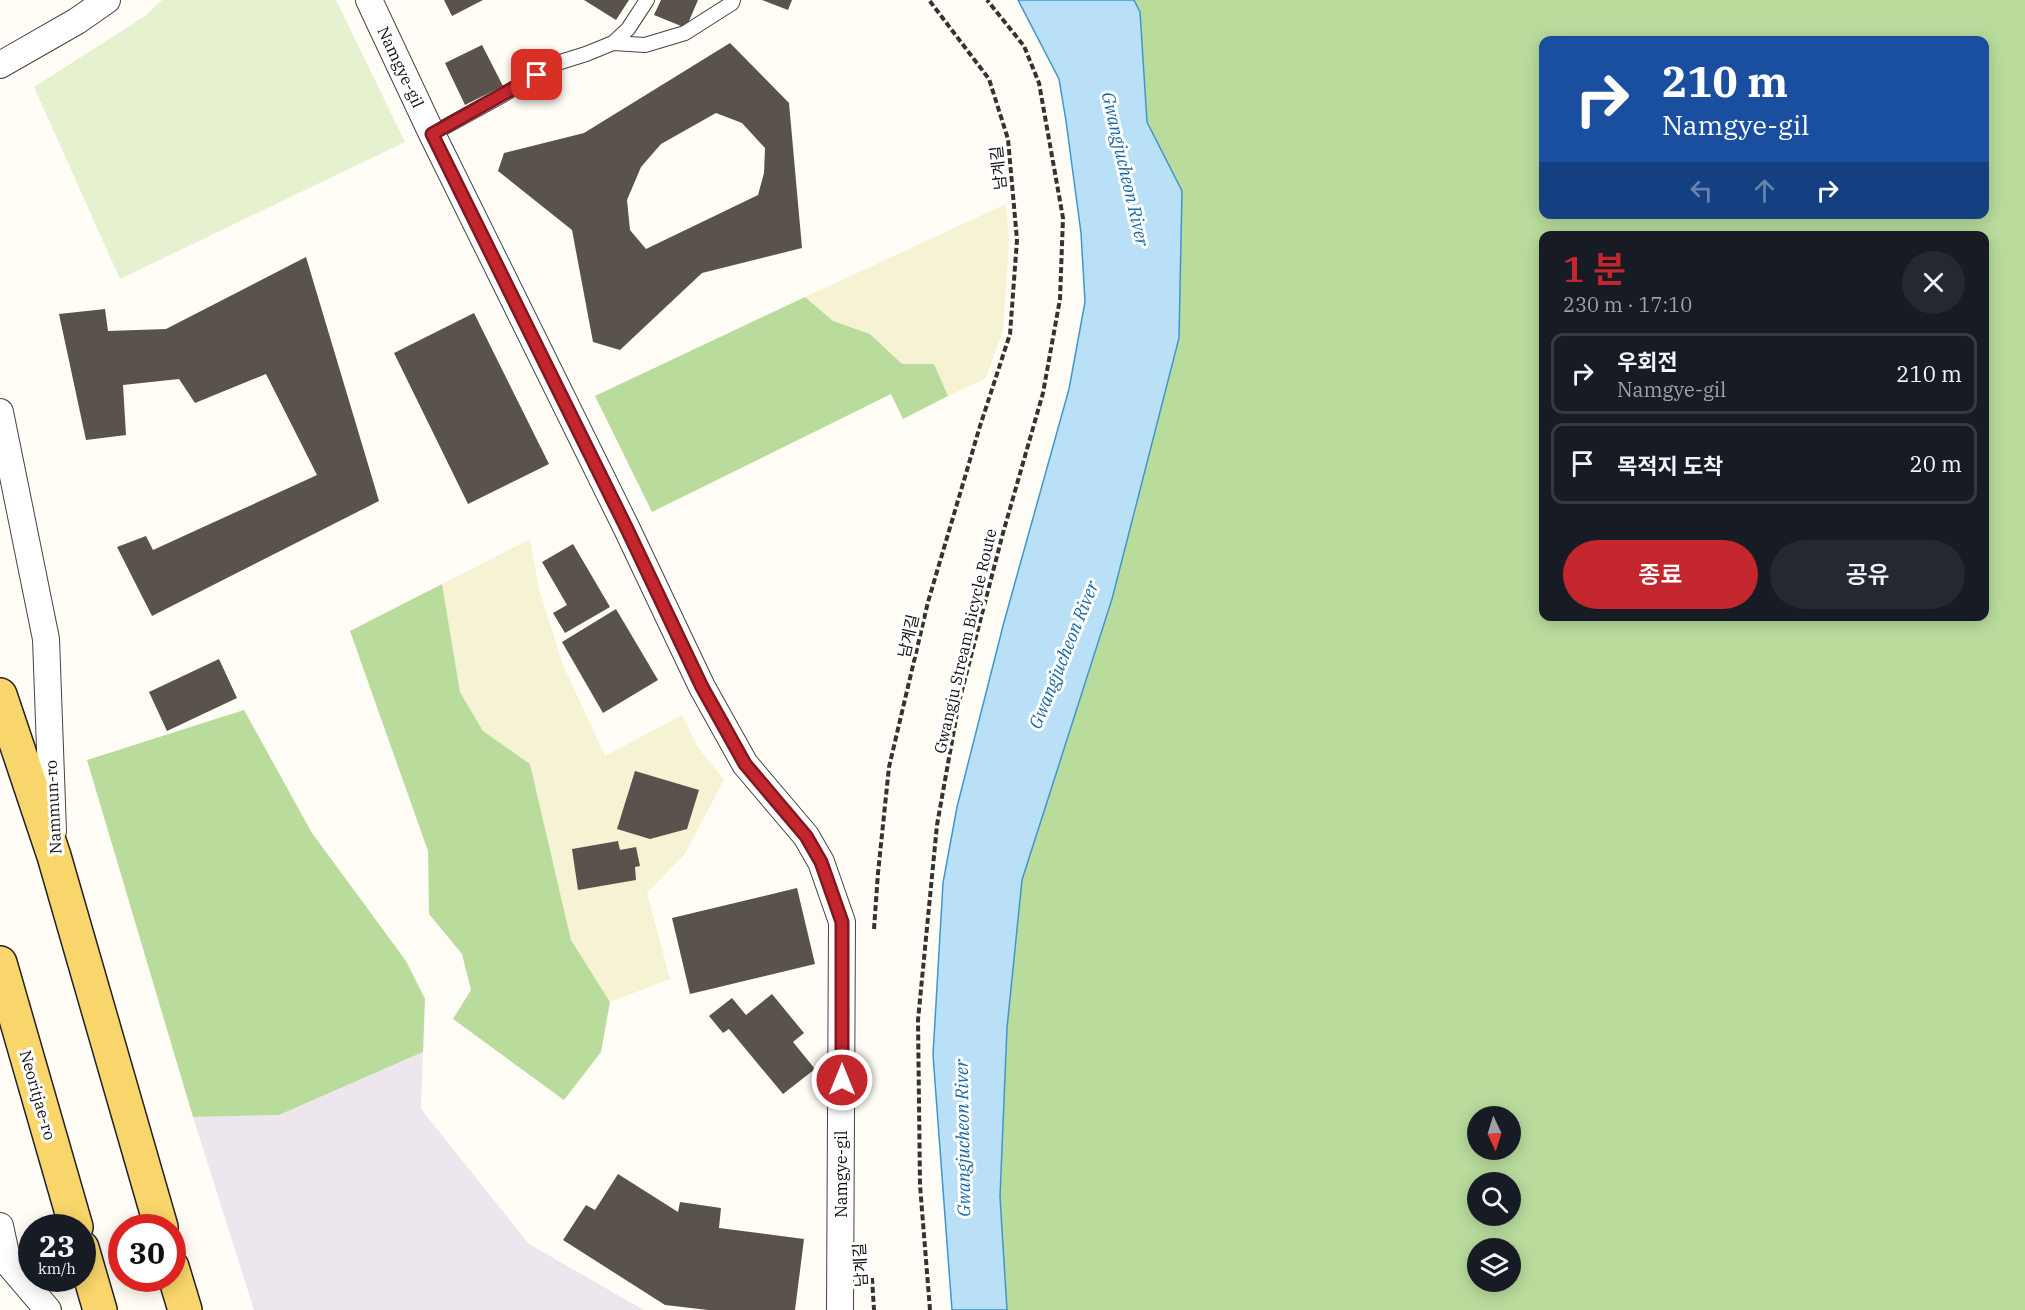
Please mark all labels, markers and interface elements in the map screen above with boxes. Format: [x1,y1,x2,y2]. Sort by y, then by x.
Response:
street label: Namgye-gil [373,23,429,111]
pin [511,49,562,100]
text: 210 m [1662,54,1788,109]
icon: arrive [520,58,553,91]
icon: right [1563,60,1641,138]
water label: Gwangjucheon River [1097,90,1155,249]
text: Namgye-gil [1662,107,1809,142]
street label: 남계길 [986,145,1010,191]
icon: left [1685,174,1718,207]
icon: ahead [1748,174,1781,207]
icon: right [1811,174,1844,207]
text: 1 분 [1563,245,1626,292]
button: close [1902,251,1965,314]
text: 230 m · 17:10 [1563,291,1692,318]
text: 우회전 [1617,347,1678,376]
icon: right [1566,357,1599,390]
text: 210 m [1896,359,1962,388]
text: Namgye-gil [1617,376,1726,403]
icon: arrive [1566,447,1599,480]
text: 20 m [1910,449,1962,478]
text: 목적지 도착 [1617,451,1723,480]
street label: Gwangju Stream Bicycle Route [929,526,1001,756]
button: 종료 [1563,540,1758,609]
button: 공유 [1770,540,1965,609]
water label: Gwangjucheon River [1023,576,1104,732]
street label: 남계길 [893,612,923,660]
street label: Nammun-ro [41,759,65,855]
street label: Neoritjae-ro [16,1048,60,1142]
position arrow [810,1048,874,1112]
water label: Gwangjucheon River [950,1058,975,1217]
north arrow [1467,1106,1521,1160]
map controls [1467,1106,1521,1292]
street label: Namgye-gil [831,1130,851,1218]
button: search [1467,1172,1521,1226]
speed limit sign: 30 [108,1214,186,1292]
text: 23 [39,1226,75,1265]
button: layers [1467,1238,1521,1292]
street label: 남계길 [849,1242,871,1288]
text: km/h [38,1259,76,1278]

